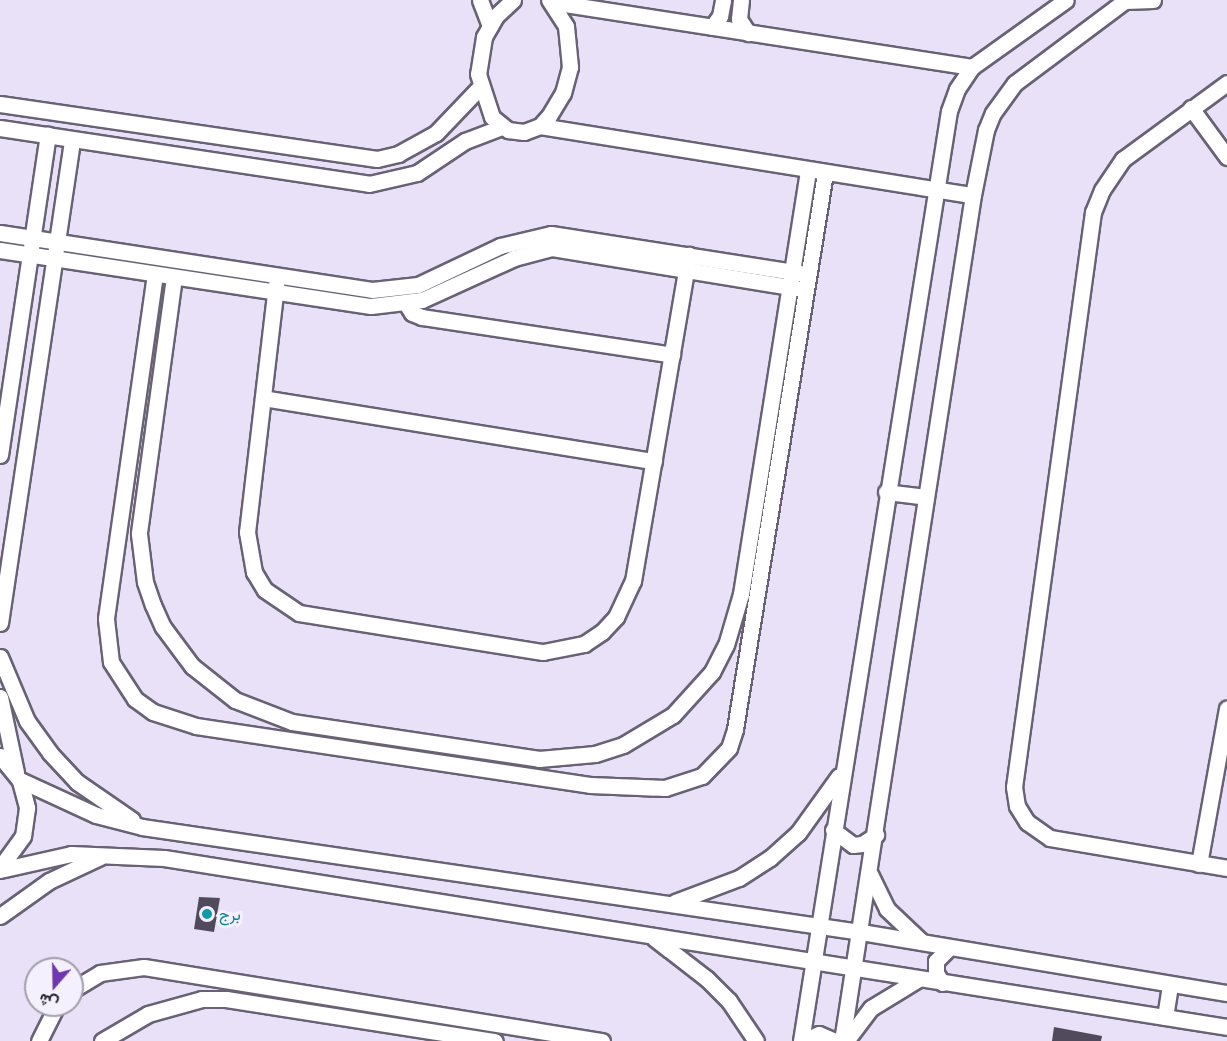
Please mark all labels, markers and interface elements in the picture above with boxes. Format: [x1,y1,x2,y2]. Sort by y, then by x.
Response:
place label: برج [219,904,241,924]
marker: برج [200,907,214,921]
north arrow [24,957,84,1017]
text: ش [36,990,61,1015]

